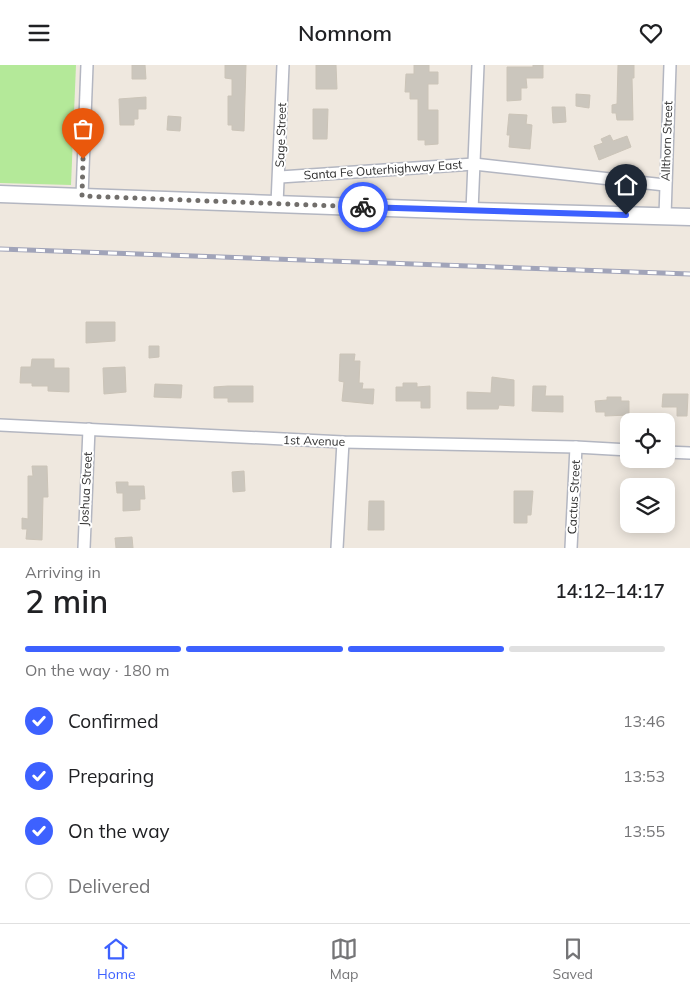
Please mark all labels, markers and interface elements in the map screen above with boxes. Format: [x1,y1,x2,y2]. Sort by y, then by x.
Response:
icon: menu [25,19,53,47]
text: Nomnom [298,19,392,47]
icon: heart [637,19,665,47]
street label: Allthorn Street [658,101,675,181]
street label: Sage Street [272,102,289,168]
pin [62,108,104,159]
icon: bag [69,115,97,143]
street label: Santa Fe Outerhighway East [303,156,463,183]
pin [605,164,647,215]
icon: home [612,171,640,199]
courier [338,182,388,232]
icon: bike [349,193,377,221]
map controls [620,413,675,533]
button: locate [620,413,675,468]
street label: 1st Avenue [283,432,345,449]
street label: Joshua Street [76,452,95,526]
street label: Cactus Street [564,459,583,535]
button: layers [620,478,675,533]
text: Arriving in [25,562,101,582]
text: 14:12–14:17 [555,579,665,603]
text: 2 min [25,581,108,621]
text: On the way · 180 m [25,660,170,680]
icon: check [25,707,53,735]
text: Confirmed [68,709,159,733]
text: 13:46 [623,711,665,731]
icon: check [25,762,53,790]
text: Preparing [68,764,154,788]
text: 13:53 [623,766,665,786]
icon: check [25,817,53,845]
text: On the way [68,819,170,843]
text: 13:55 [623,821,665,841]
text: Delivered [68,874,150,898]
tab: Home [97,935,136,983]
tab: Map [330,935,359,983]
tab: Saved [553,935,593,983]

